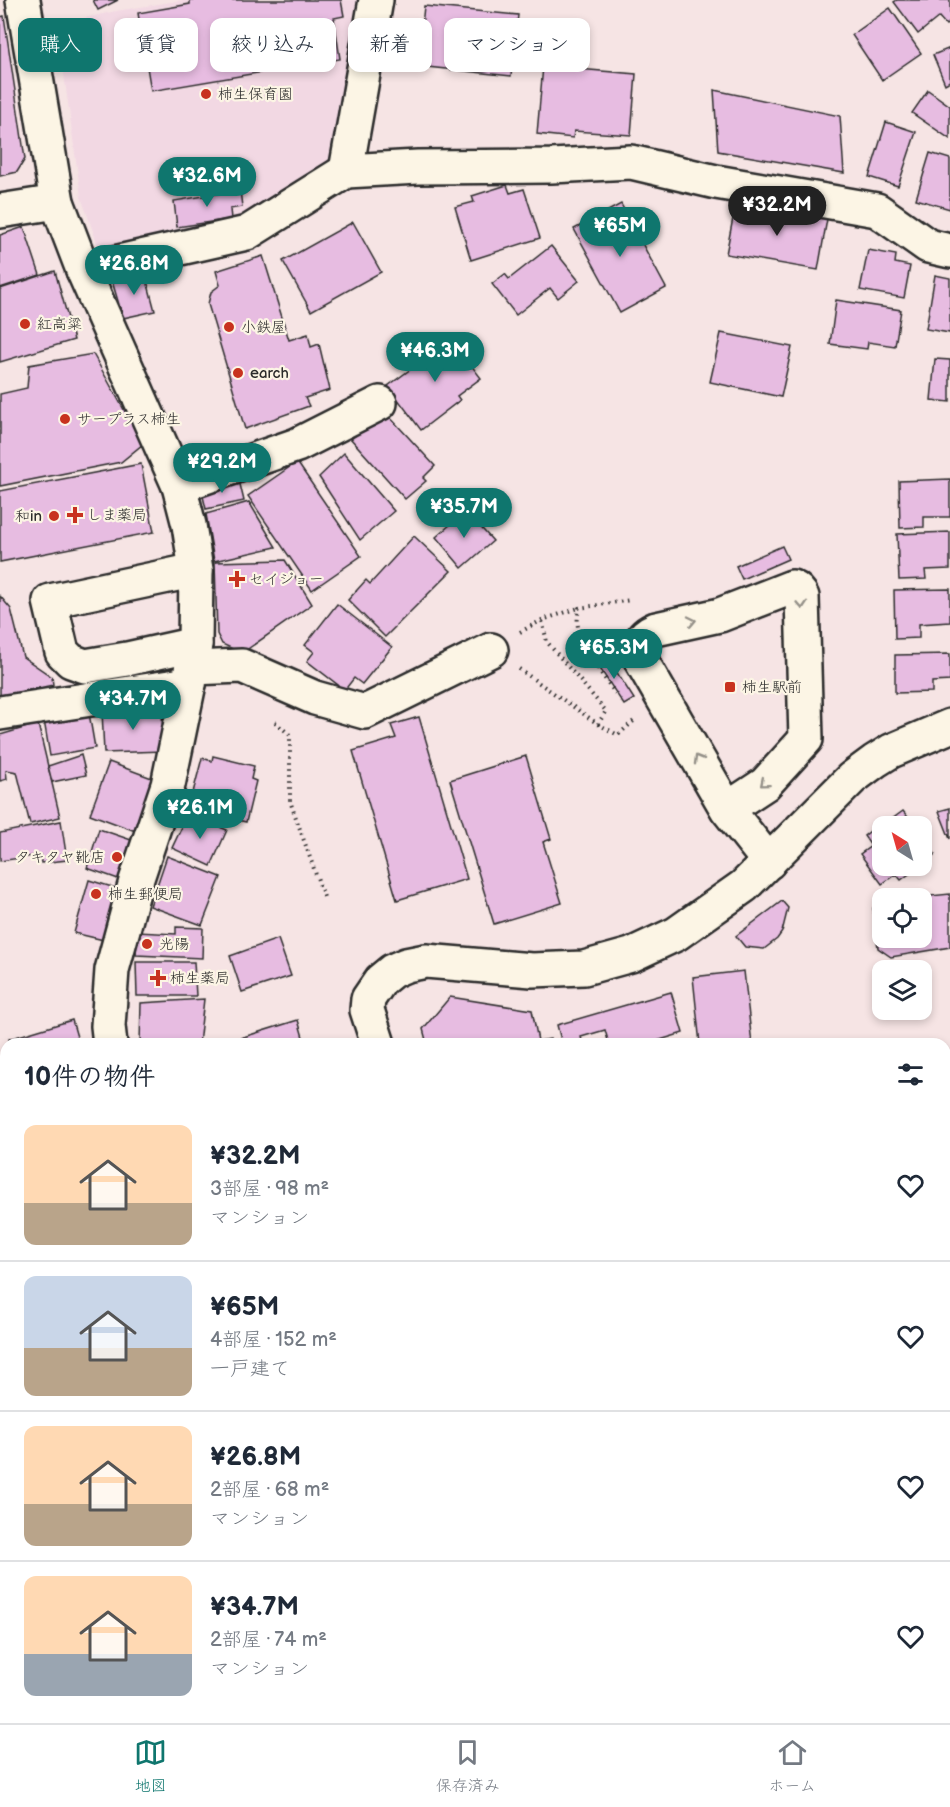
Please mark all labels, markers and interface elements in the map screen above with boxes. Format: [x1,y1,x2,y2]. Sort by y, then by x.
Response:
chip: 購入 [18,18,102,72]
chip: 賃貸 [114,18,198,72]
chip: 絞り込み [210,18,336,72]
chip: 新着 [348,18,432,72]
chip: マンション [444,18,590,72]
place label: 柿生保育園 [218,85,293,104]
marker: 柿生保育園 [199,87,213,101]
pin: ¥32.6M [158,157,256,208]
text: ¥32.6M [172,164,242,188]
pin: ¥32.2M [728,186,826,237]
text: ¥32.2M [742,193,812,217]
pin: ¥65M [584,207,656,258]
text: ¥65M [593,214,647,238]
pin: ¥26.8M [85,245,183,296]
text: ¥26.8M [99,252,169,276]
place label: 紅高粱 [37,315,82,334]
marker: 紅高粱 [18,317,32,331]
place label: 小鉄屋 [241,318,286,337]
marker: 小鉄屋 [222,320,236,334]
pin: ¥46.3M [386,332,484,383]
text: ¥46.3M [400,339,470,363]
place label: earch [250,364,289,383]
marker: earch [231,366,245,380]
place label: サープラス柿生 [77,410,181,429]
marker: サープラス柿生 [58,412,72,426]
pin: ¥29.2M [173,443,271,494]
text: ¥29.2M [187,450,257,474]
pin: ¥35.7M [415,488,513,539]
text: ¥35.7M [430,495,498,519]
place label: しま薬局 [87,506,147,525]
place label: 和in [15,507,42,526]
marker: しま薬局 [68,508,82,522]
marker: 和in [47,509,61,523]
place label: セイジョー [249,570,324,589]
marker: セイジョー [230,572,244,586]
one-way arrow [795,601,808,610]
one-way arrow [687,615,697,628]
pin: ¥65.3M [565,629,663,680]
text: ¥65.3M [579,636,649,660]
place label: 柿生駅前 [742,678,802,697]
pin: ¥34.7M [84,680,182,731]
marker: 柿生駅前 [723,680,737,694]
text: ¥34.7M [99,687,167,711]
one-way arrow [693,755,705,765]
one-way arrow [760,776,771,787]
pin: ¥26.1M [151,789,249,840]
text: ¥26.1M [167,796,233,820]
north arrow [872,816,932,876]
map controls [872,816,932,1020]
place label: タキタヤ靴店 [15,848,105,867]
marker: タキタヤ靴店 [110,850,124,864]
place label: 柿生郵便局 [108,885,183,904]
marker: 柿生郵便局 [89,887,103,901]
button: locate [872,888,932,948]
place label: 光陽 [159,935,189,954]
marker: 光陽 [140,937,154,951]
button: layers [872,960,932,1020]
place label: 柿生薬局 [170,969,230,988]
marker: 柿生薬局 [151,971,165,985]
icon: filters [894,1058,927,1091]
text: 10件の物件 [24,1062,155,1093]
text: ¥32.2M [210,1141,300,1172]
icon: home [72,1149,144,1221]
icon: heart [894,1169,927,1202]
text: 3部屋 · 98 m² [210,1177,329,1201]
text: マンション [210,1206,309,1230]
text: ¥65M [210,1292,279,1323]
icon: home [72,1300,144,1372]
icon: heart [894,1320,927,1353]
text: 4部屋 · 152 m² [210,1328,337,1352]
text: 一戸建て [210,1357,290,1381]
text: ¥26.8M [210,1442,301,1473]
icon: home [72,1450,144,1522]
icon: heart [894,1470,927,1503]
text: 2部屋 · 68 m² [210,1478,329,1502]
text: マンション [210,1507,309,1531]
text: ¥34.7M [210,1592,299,1623]
icon: home [72,1600,144,1672]
icon: heart [894,1620,927,1653]
text: 2部屋 · 74 m² [210,1628,327,1652]
text: マンション [210,1657,309,1681]
tab: 地図 [134,1736,167,1796]
tab: 保存済み [436,1736,500,1796]
tab: ホーム [768,1736,816,1796]

